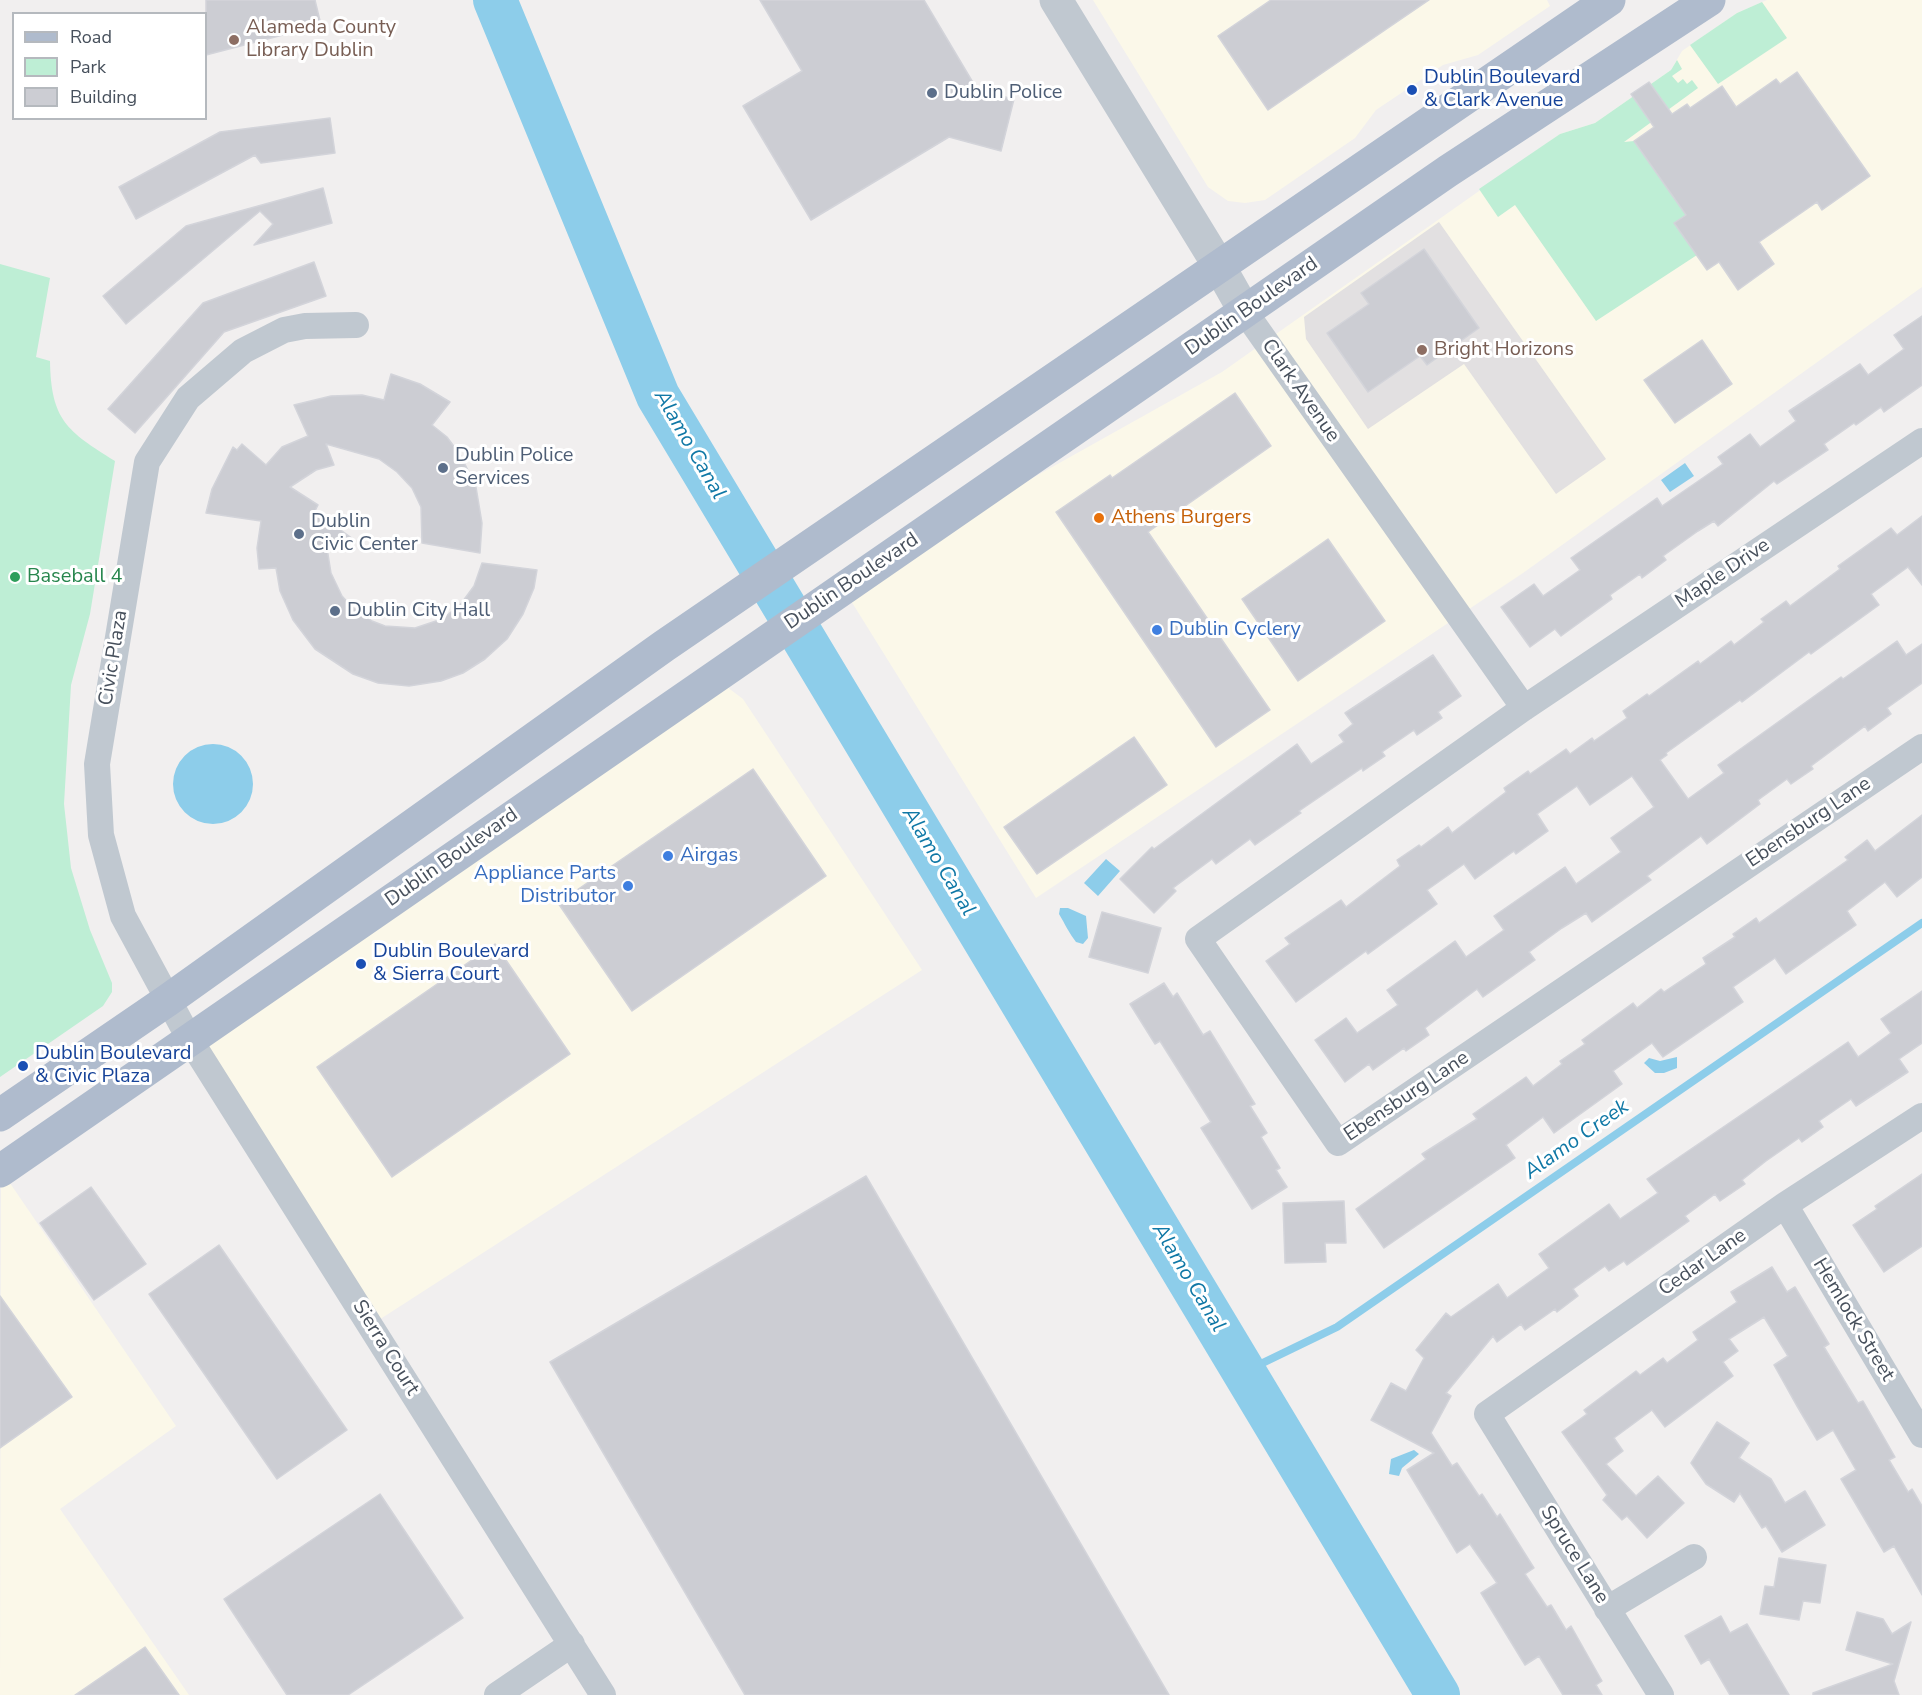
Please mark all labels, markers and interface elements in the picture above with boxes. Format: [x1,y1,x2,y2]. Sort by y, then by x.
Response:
legend [12,12,207,120]
place label: Alameda County Library Dublin [246,16,396,63]
text: Road [70,25,112,49]
marker: Alameda County Library Dublin [227,33,241,47]
text: Park [70,55,106,79]
place label: Dublin Boulevard & Clark Avenue [1424,66,1580,113]
place label: Dublin Police [944,81,1062,105]
marker: Dublin Boulevard & Clark Avenue [1405,83,1419,97]
text: Building [70,85,137,109]
marker: Dublin Police [925,86,939,100]
street label: Dublin Boulevard [1181,252,1323,362]
street label: Clark Avenue [1256,335,1344,447]
place label: Bright Horizons [1434,338,1574,362]
marker: Bright Horizons [1415,343,1429,357]
water label: Alamo Canal [648,386,730,504]
place label: Dublin Police Services [455,444,573,491]
marker: Dublin Police Services [436,461,450,475]
place label: Athens Burgers [1111,506,1251,530]
place label: Dublin Civic Center [311,510,418,557]
marker: Athens Burgers [1092,511,1106,525]
marker: Dublin Civic Center [292,527,306,541]
street label: Dublin Boulevard [780,528,924,636]
street label: Maple Drive [1671,534,1775,614]
place label: Baseball 4 [27,565,123,589]
marker: Baseball 4 [8,570,22,584]
place label: Dublin City Hall [347,599,490,623]
marker: Dublin City Hall [328,604,342,618]
street label: Civic Plaza [95,609,133,707]
place label: Dublin Cyclery [1169,618,1301,642]
marker: Dublin Cyclery [1150,623,1164,637]
street label: Ebensburg Lane [1742,772,1876,874]
street label: Dublin Boulevard [381,803,523,913]
water label: Alamo Canal [896,803,980,921]
place label: Airgas [680,844,738,868]
marker: Airgas [661,849,675,863]
place label: Appliance Parts Distributor [474,862,616,909]
marker: Appliance Parts Distributor [621,879,635,893]
place label: Dublin Boulevard & Sierra Court [373,940,529,987]
marker: Dublin Boulevard & Sierra Court [354,957,368,971]
place label: Dublin Boulevard & Civic Plaza [35,1042,191,1089]
street label: Ebensburg Lane [1340,1046,1474,1148]
marker: Dublin Boulevard & Civic Plaza [16,1059,30,1073]
water label: Alamo Creek [1520,1095,1634,1185]
water label: Alamo Canal [1146,1219,1230,1337]
street label: Cedar Lane [1655,1224,1751,1302]
street label: Hemlock Street [1807,1254,1899,1386]
street label: Sierra Court [346,1296,424,1400]
street label: Spruce Lane [1535,1502,1613,1608]

